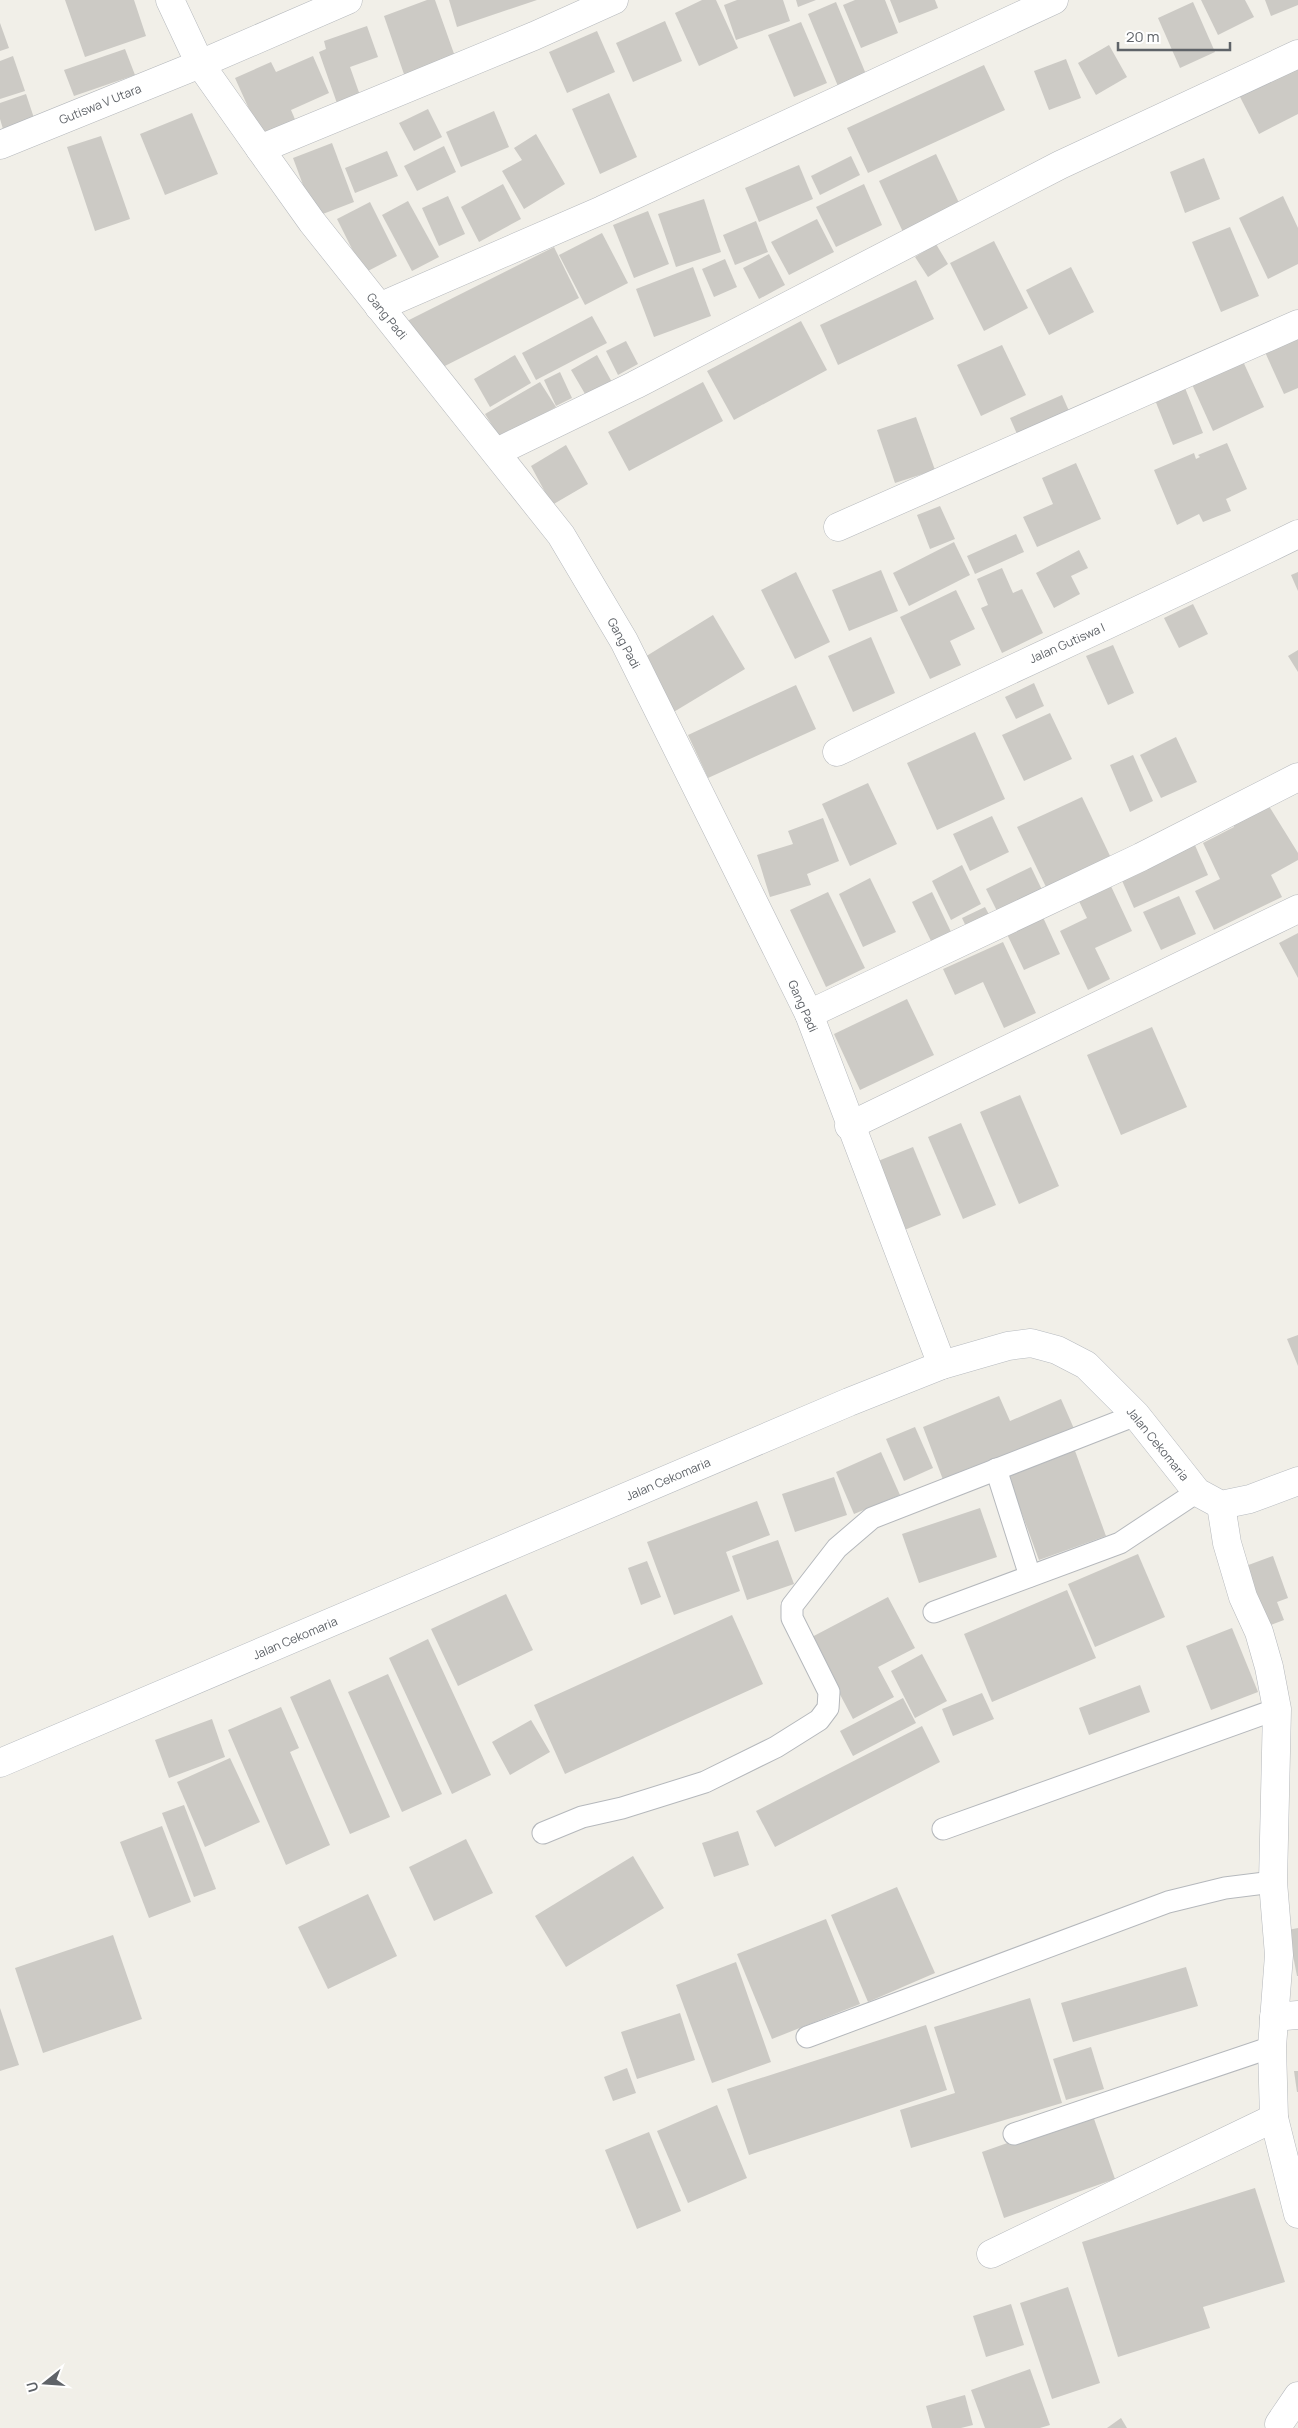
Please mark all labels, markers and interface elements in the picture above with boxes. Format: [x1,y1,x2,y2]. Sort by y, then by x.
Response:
scale bar [1118,20,1230,52]
text: 20 m [1126,26,1159,47]
street label: Gutiswa V Utara [56,80,144,128]
street label: Gang Padi [363,289,411,343]
street label: Gang Padi [604,615,644,671]
street label: Jalan Gutiswa I [1026,619,1108,667]
street label: Gang Padi [784,977,822,1035]
street label: Jalan Cekomaria [1123,1404,1193,1484]
street label: Jalan Cekomaria [623,1454,713,1504]
street label: Jalan Cekomaria [250,1613,340,1663]
north arrow [20,2358,70,2408]
text: U [22,2379,43,2395]

